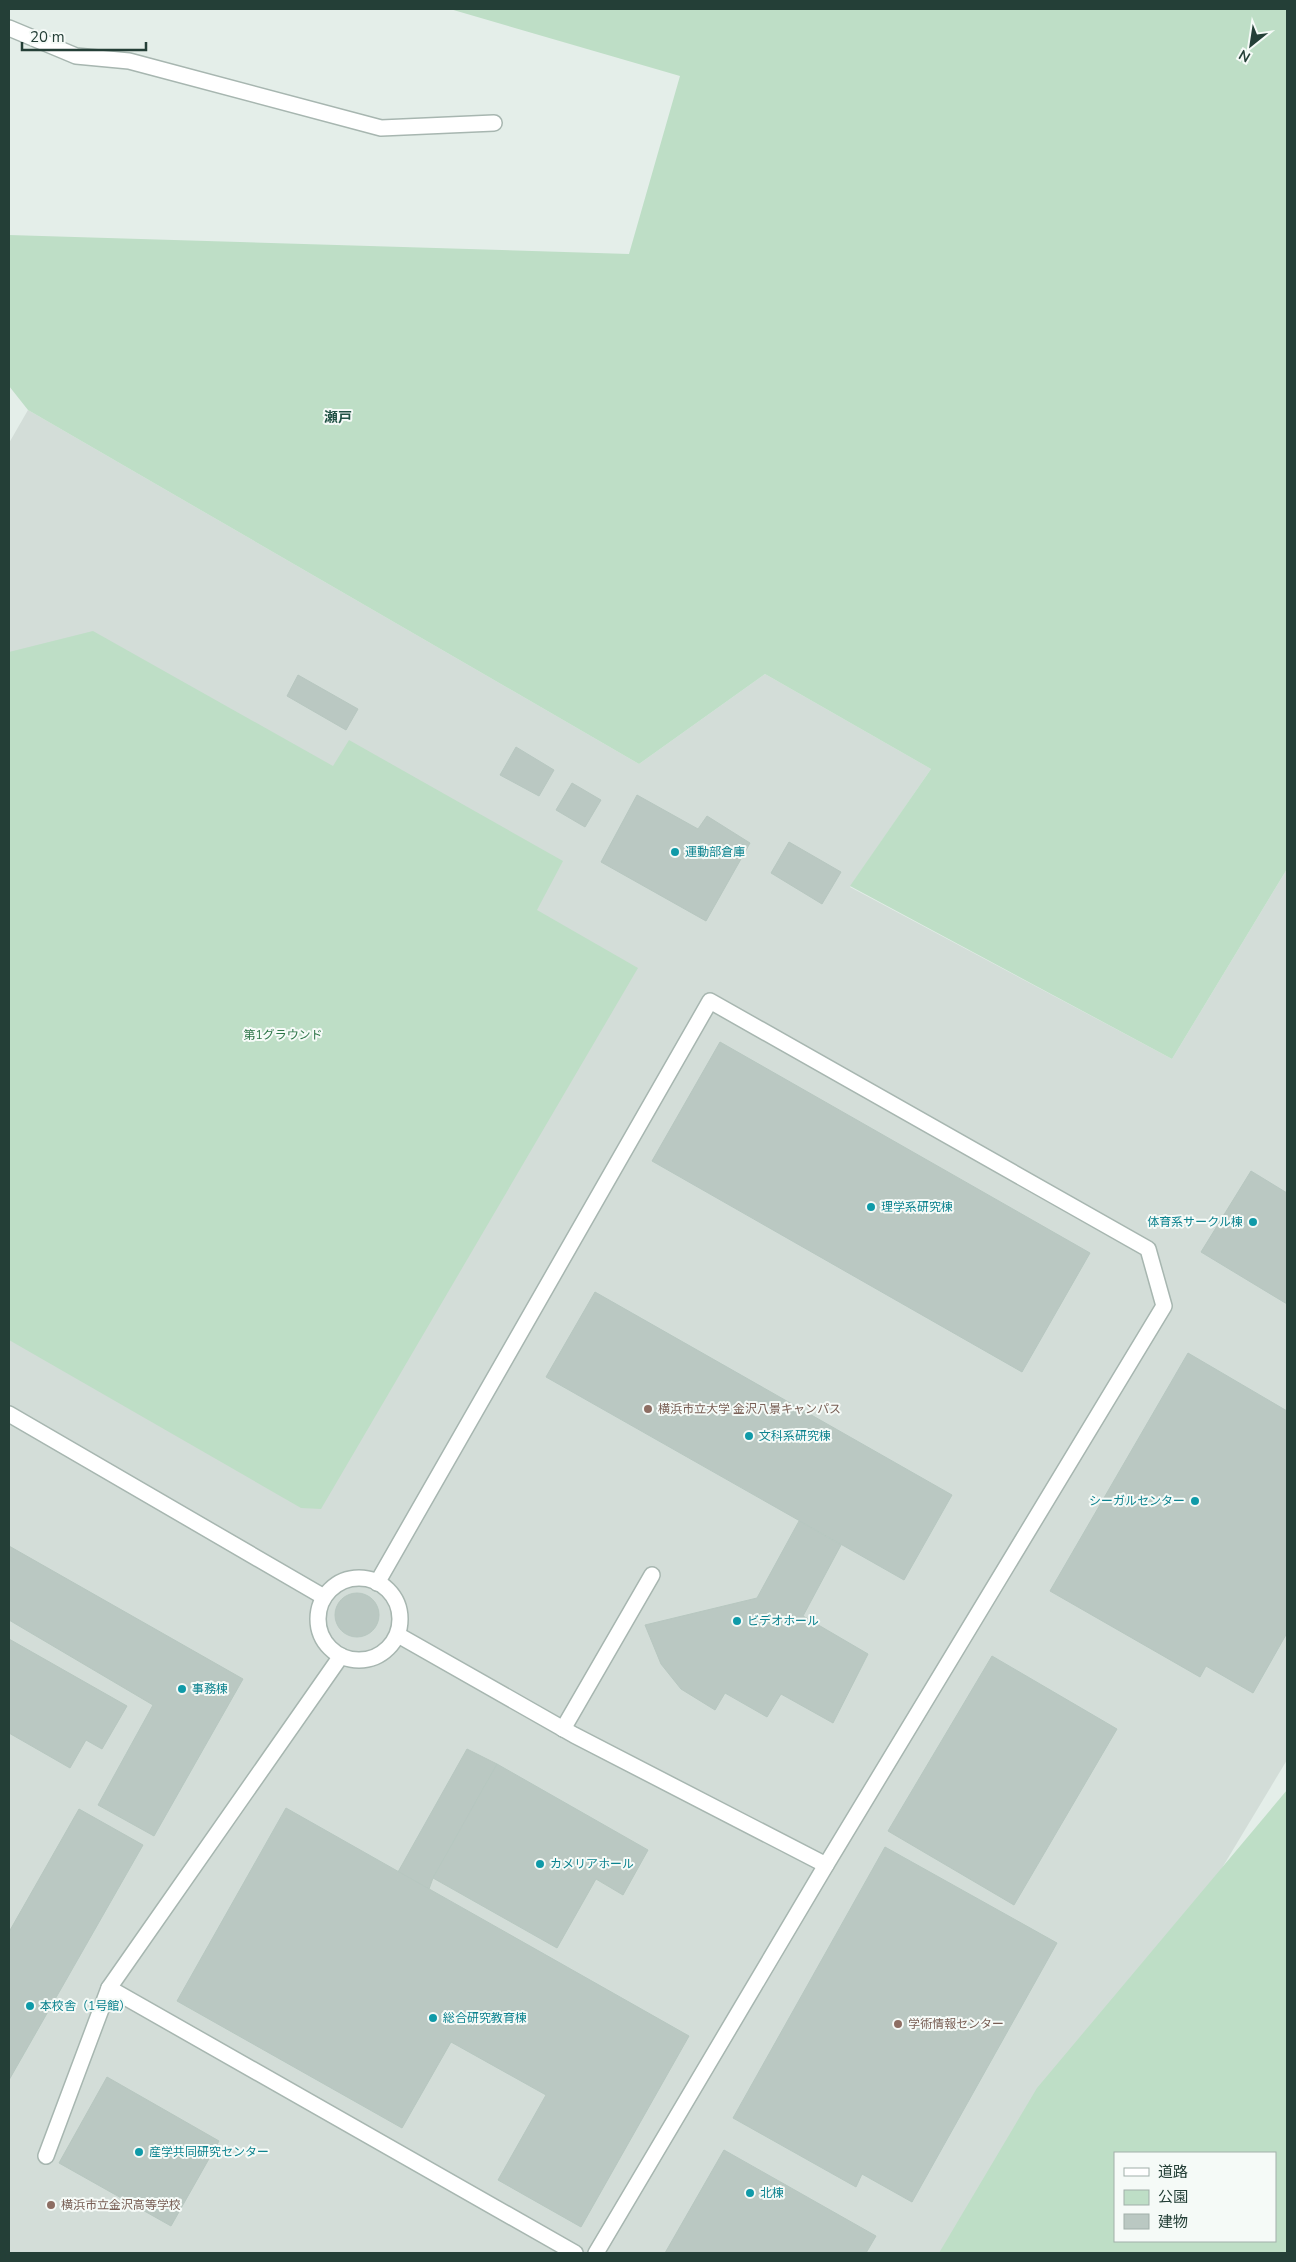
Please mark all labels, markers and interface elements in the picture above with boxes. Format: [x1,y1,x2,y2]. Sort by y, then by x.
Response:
scale bar [22,20,146,52]
north arrow [1226,20,1276,70]
text: 20 m [30,27,65,47]
text: N [1235,45,1254,67]
district label: 瀬戸 [324,408,352,427]
place label: 運動部倉庫 [685,844,745,860]
marker: 運動部倉庫 [669,846,681,858]
park label: 第1グラウンド [243,1027,323,1043]
place label: 理学系研究棟 [881,1199,953,1215]
marker: 理学系研究棟 [865,1201,877,1213]
place label: 体育系サークル棟 [1147,1214,1243,1230]
marker: 体育系サークル棟 [1247,1216,1259,1228]
place label: 横浜市立大学 金沢八景キャンパス [658,1401,841,1417]
marker: 横浜市立大学 金沢八景キャンパス [642,1403,654,1415]
place label: 文科系研究棟 [759,1428,831,1444]
marker: 文科系研究棟 [743,1430,755,1442]
place label: シーガルセンター [1089,1493,1185,1509]
marker: シーガルセンター [1189,1495,1201,1507]
place label: ビデオホール [747,1613,819,1629]
marker: ビデオホール [731,1615,743,1627]
place label: 事務棟 [192,1681,228,1697]
marker: 事務棟 [176,1683,188,1695]
place label: カメリアホール [550,1856,634,1872]
marker: カメリアホール [534,1858,546,1870]
place label: 本校舎（1号館） [40,1998,131,2014]
marker: 本校舎（1号館） [24,2000,36,2012]
place label: 総合研究教育棟 [443,2010,527,2026]
marker: 総合研究教育棟 [427,2012,439,2024]
place label: 学術情報センター [908,2016,1004,2032]
marker: 学術情報センター [892,2018,904,2030]
place label: 産学共同研究センター [149,2144,269,2160]
marker: 産学共同研究センター [133,2146,145,2158]
legend [1114,2152,1276,2242]
text: 道路 [1158,2162,1188,2182]
place label: 北棟 [760,2185,784,2201]
marker: 北棟 [744,2187,756,2199]
text: 公園 [1158,2187,1188,2207]
place label: 横浜市立金沢高等学校 [61,2197,181,2213]
marker: 横浜市立金沢高等学校 [45,2199,57,2211]
text: 建物 [1158,2212,1188,2232]

